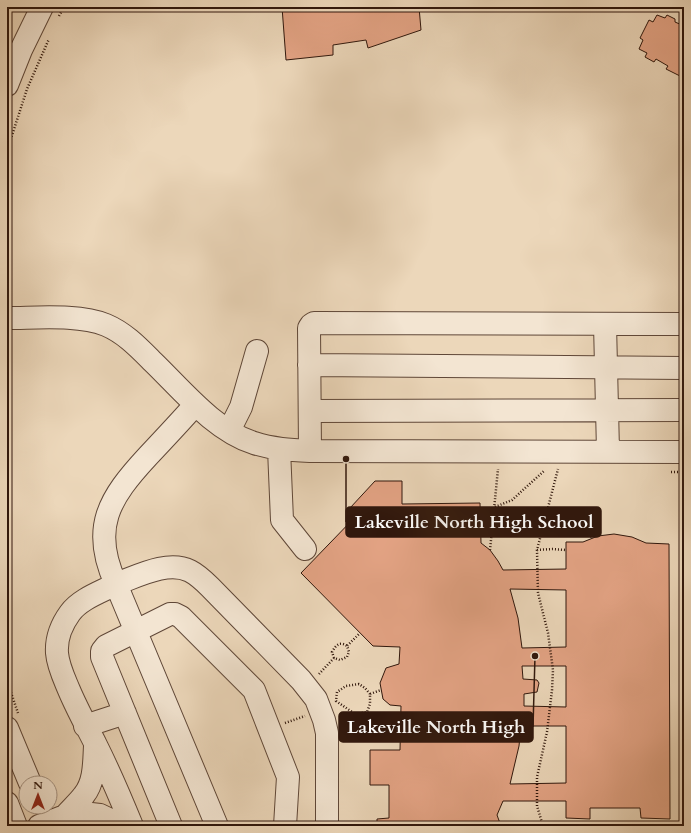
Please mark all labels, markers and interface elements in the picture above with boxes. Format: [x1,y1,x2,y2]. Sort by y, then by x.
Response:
callout: Lakeville North High School [346,507,601,537]
text: Lakeville North High School [355,510,593,535]
callout: Lakeville North High [339,712,533,742]
text: Lakeville North High [347,715,525,740]
north arrow [18,775,58,815]
text: N [33,778,43,793]

